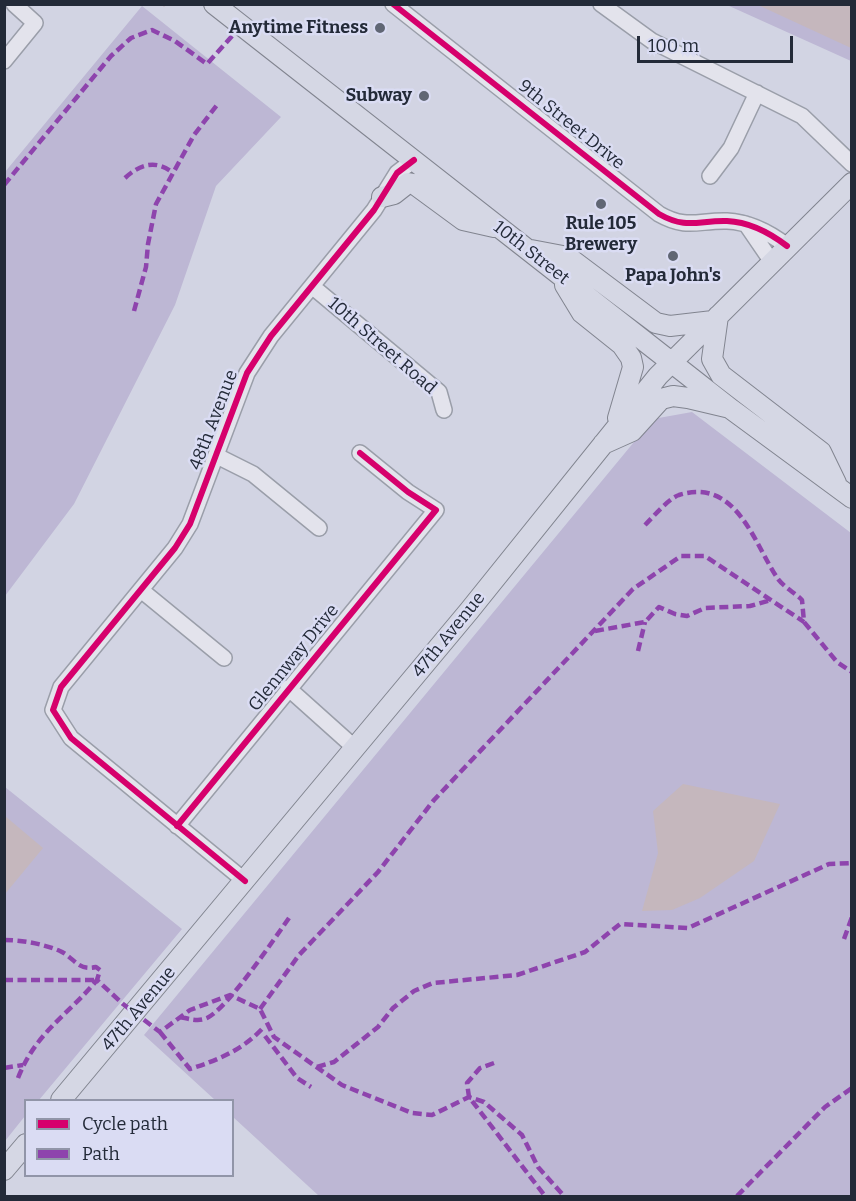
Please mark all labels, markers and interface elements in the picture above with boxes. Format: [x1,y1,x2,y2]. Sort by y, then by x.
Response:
place label: Anytime Fitness [229,17,368,39]
marker: Anytime Fitness [373,21,387,35]
scale bar [640,24,796,62]
text: 100 m [648,35,699,57]
street label: 9th Street Drive [514,76,628,174]
place label: Subway [345,85,412,107]
marker: Subway [417,89,431,103]
marker: Rule 105 Brewery [594,197,608,211]
place label: Rule 105 Brewery [565,213,637,256]
street label: 10th Street [489,217,573,289]
marker: Papa John's [666,249,680,263]
place label: Papa John's [625,265,721,287]
street label: 10th Street Road [323,293,441,399]
street label: 48th Avenue [185,367,243,473]
street label: 47th Avenue [408,588,490,682]
street label: Glennway Drive [244,600,344,716]
street label: 47th Avenue [97,962,181,1056]
legend [24,1099,234,1177]
text: Cycle path [82,1113,168,1135]
text: Path [82,1143,120,1165]

